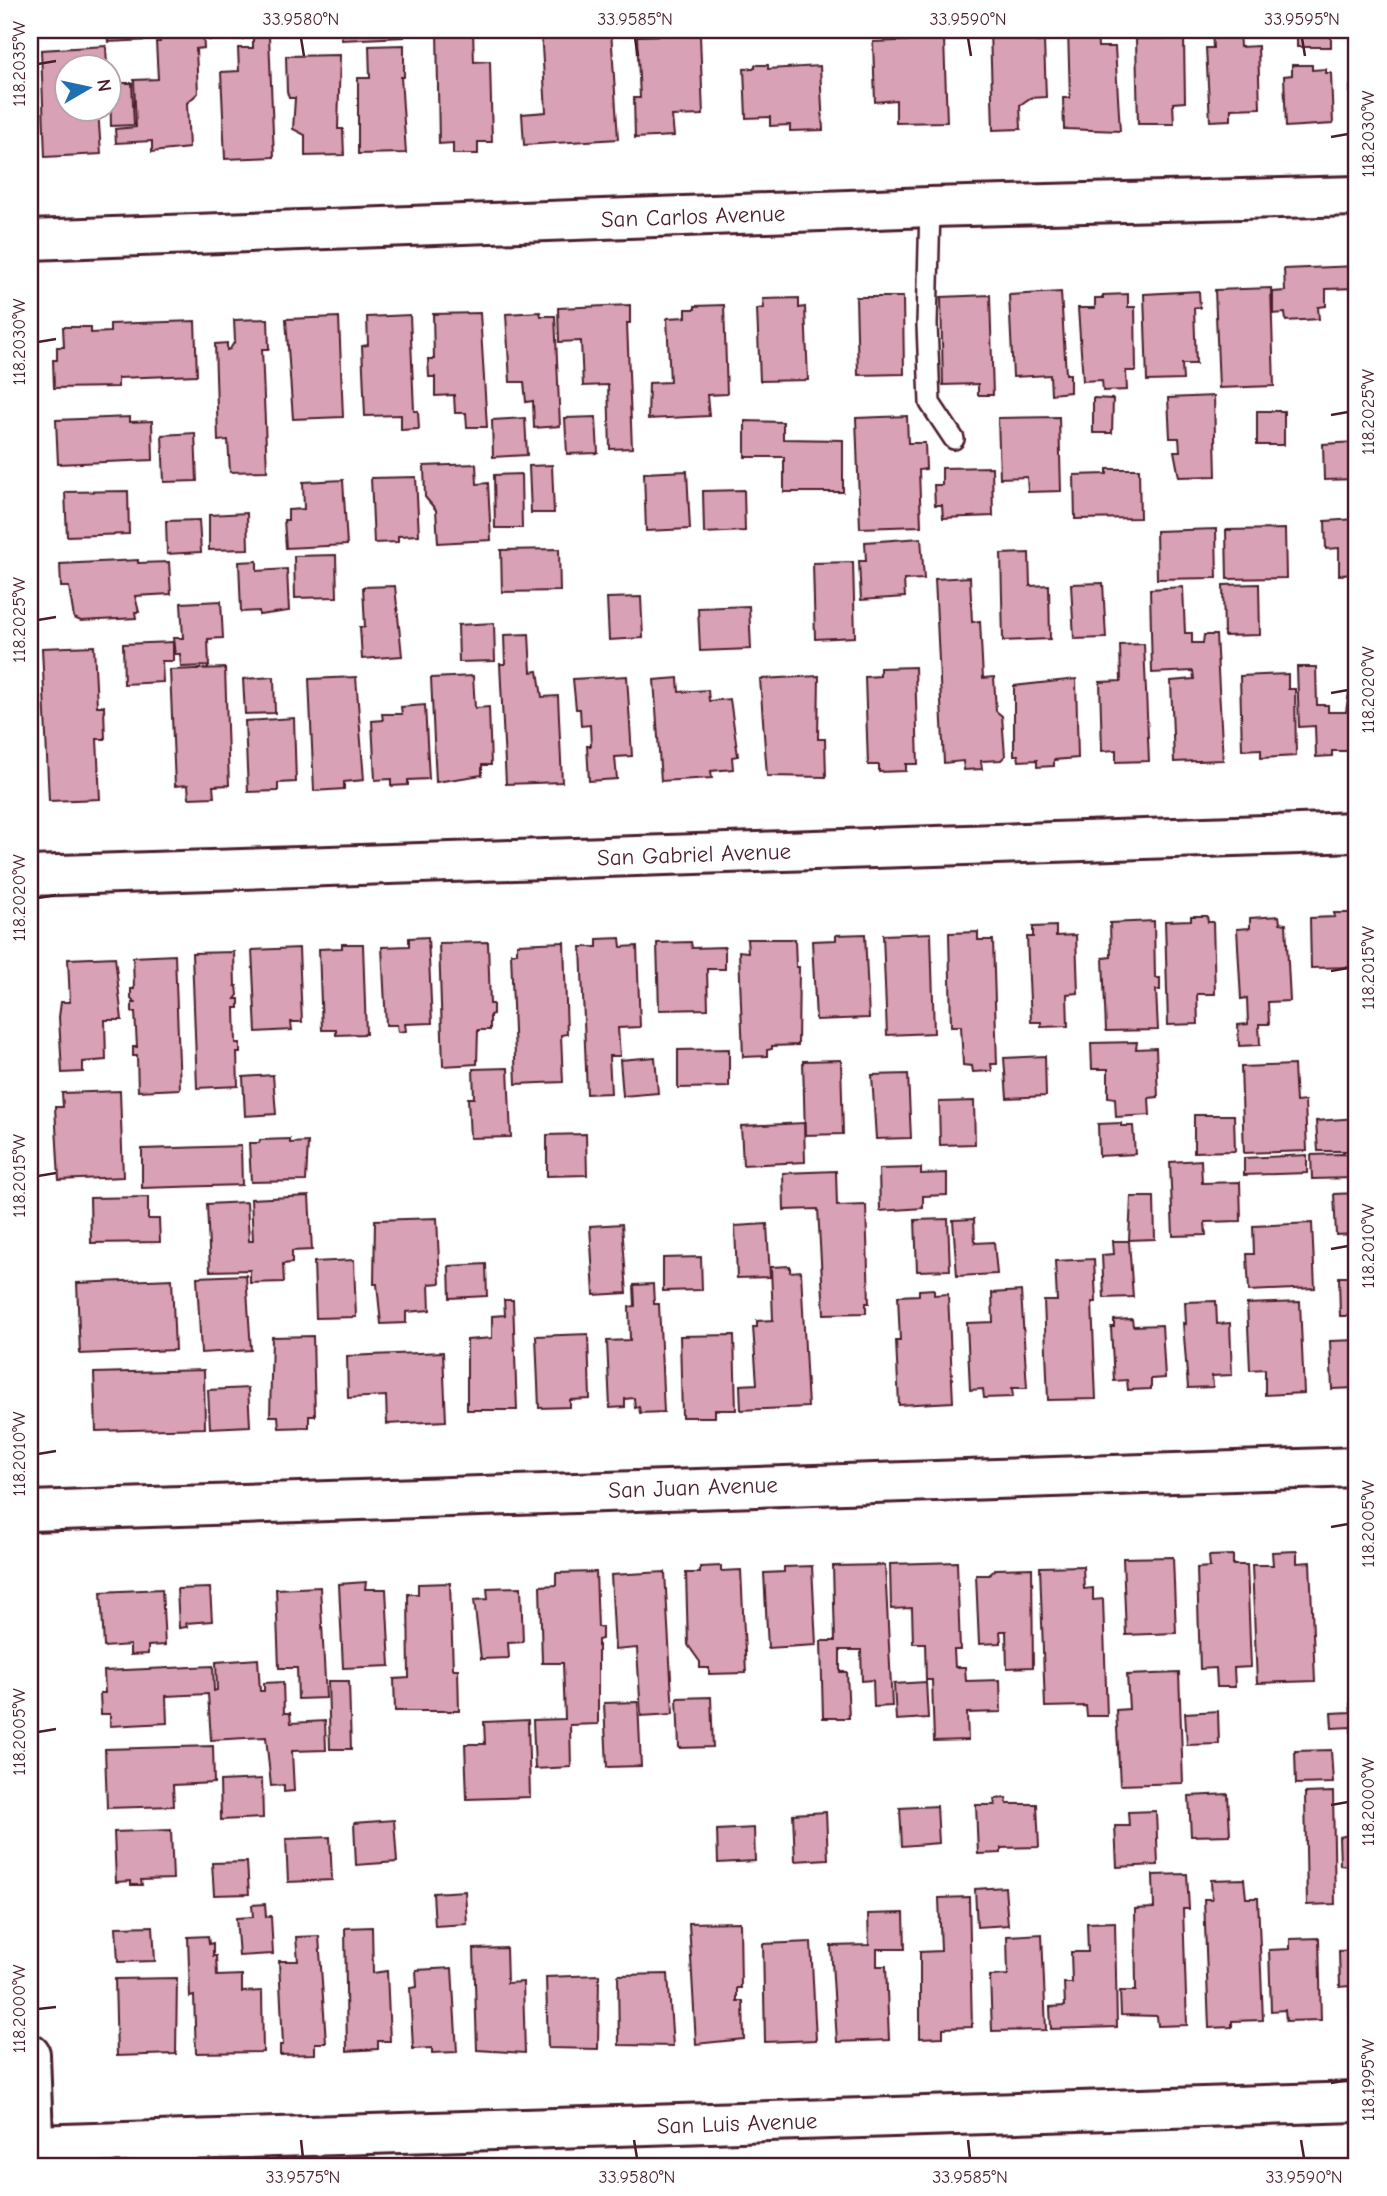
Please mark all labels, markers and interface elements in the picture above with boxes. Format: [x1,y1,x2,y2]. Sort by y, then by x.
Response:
text: 33.9580°N [263,9,339,30]
text: 33.9585°N [597,9,673,30]
text: 33.9590°N [929,9,1007,30]
text: 33.9595°N [1264,9,1340,30]
text: 118.2035°W [9,21,30,107]
north arrow [52,52,122,122]
text: N [92,78,116,93]
text: 118.2030°W [1358,90,1379,177]
street label: San Carlos Avenue [600,200,786,233]
text: 118.2030°W [9,298,30,385]
text: 118.2025°W [1358,369,1379,455]
text: 118.2025°W [9,577,30,663]
text: 118.2020°W [1358,646,1379,734]
street label: San Gabriel Avenue [596,838,792,871]
text: 118.2020°W [9,854,30,942]
text: 118.2015°W [1358,926,1379,1010]
text: 118.2015°W [9,1134,30,1218]
text: 118.2010°W [1358,1203,1379,1288]
text: 118.2010°W [9,1411,30,1496]
street label: San Juan Avenue [608,1471,778,1504]
text: 118.2005°W [1358,1480,1379,1568]
text: 118.2005°W [9,1688,30,1776]
text: 118.2000°W [1358,1757,1379,1846]
text: 118.2000°W [9,1964,30,2053]
text: 118.1995°W [1358,2038,1379,2121]
street label: San Luis Avenue [656,2107,818,2140]
text: 33.9575°N [266,2167,340,2188]
text: 33.9580°N [599,2167,675,2188]
text: 33.9585°N [932,2167,1008,2188]
text: 33.9590°N [1265,2167,1343,2188]

